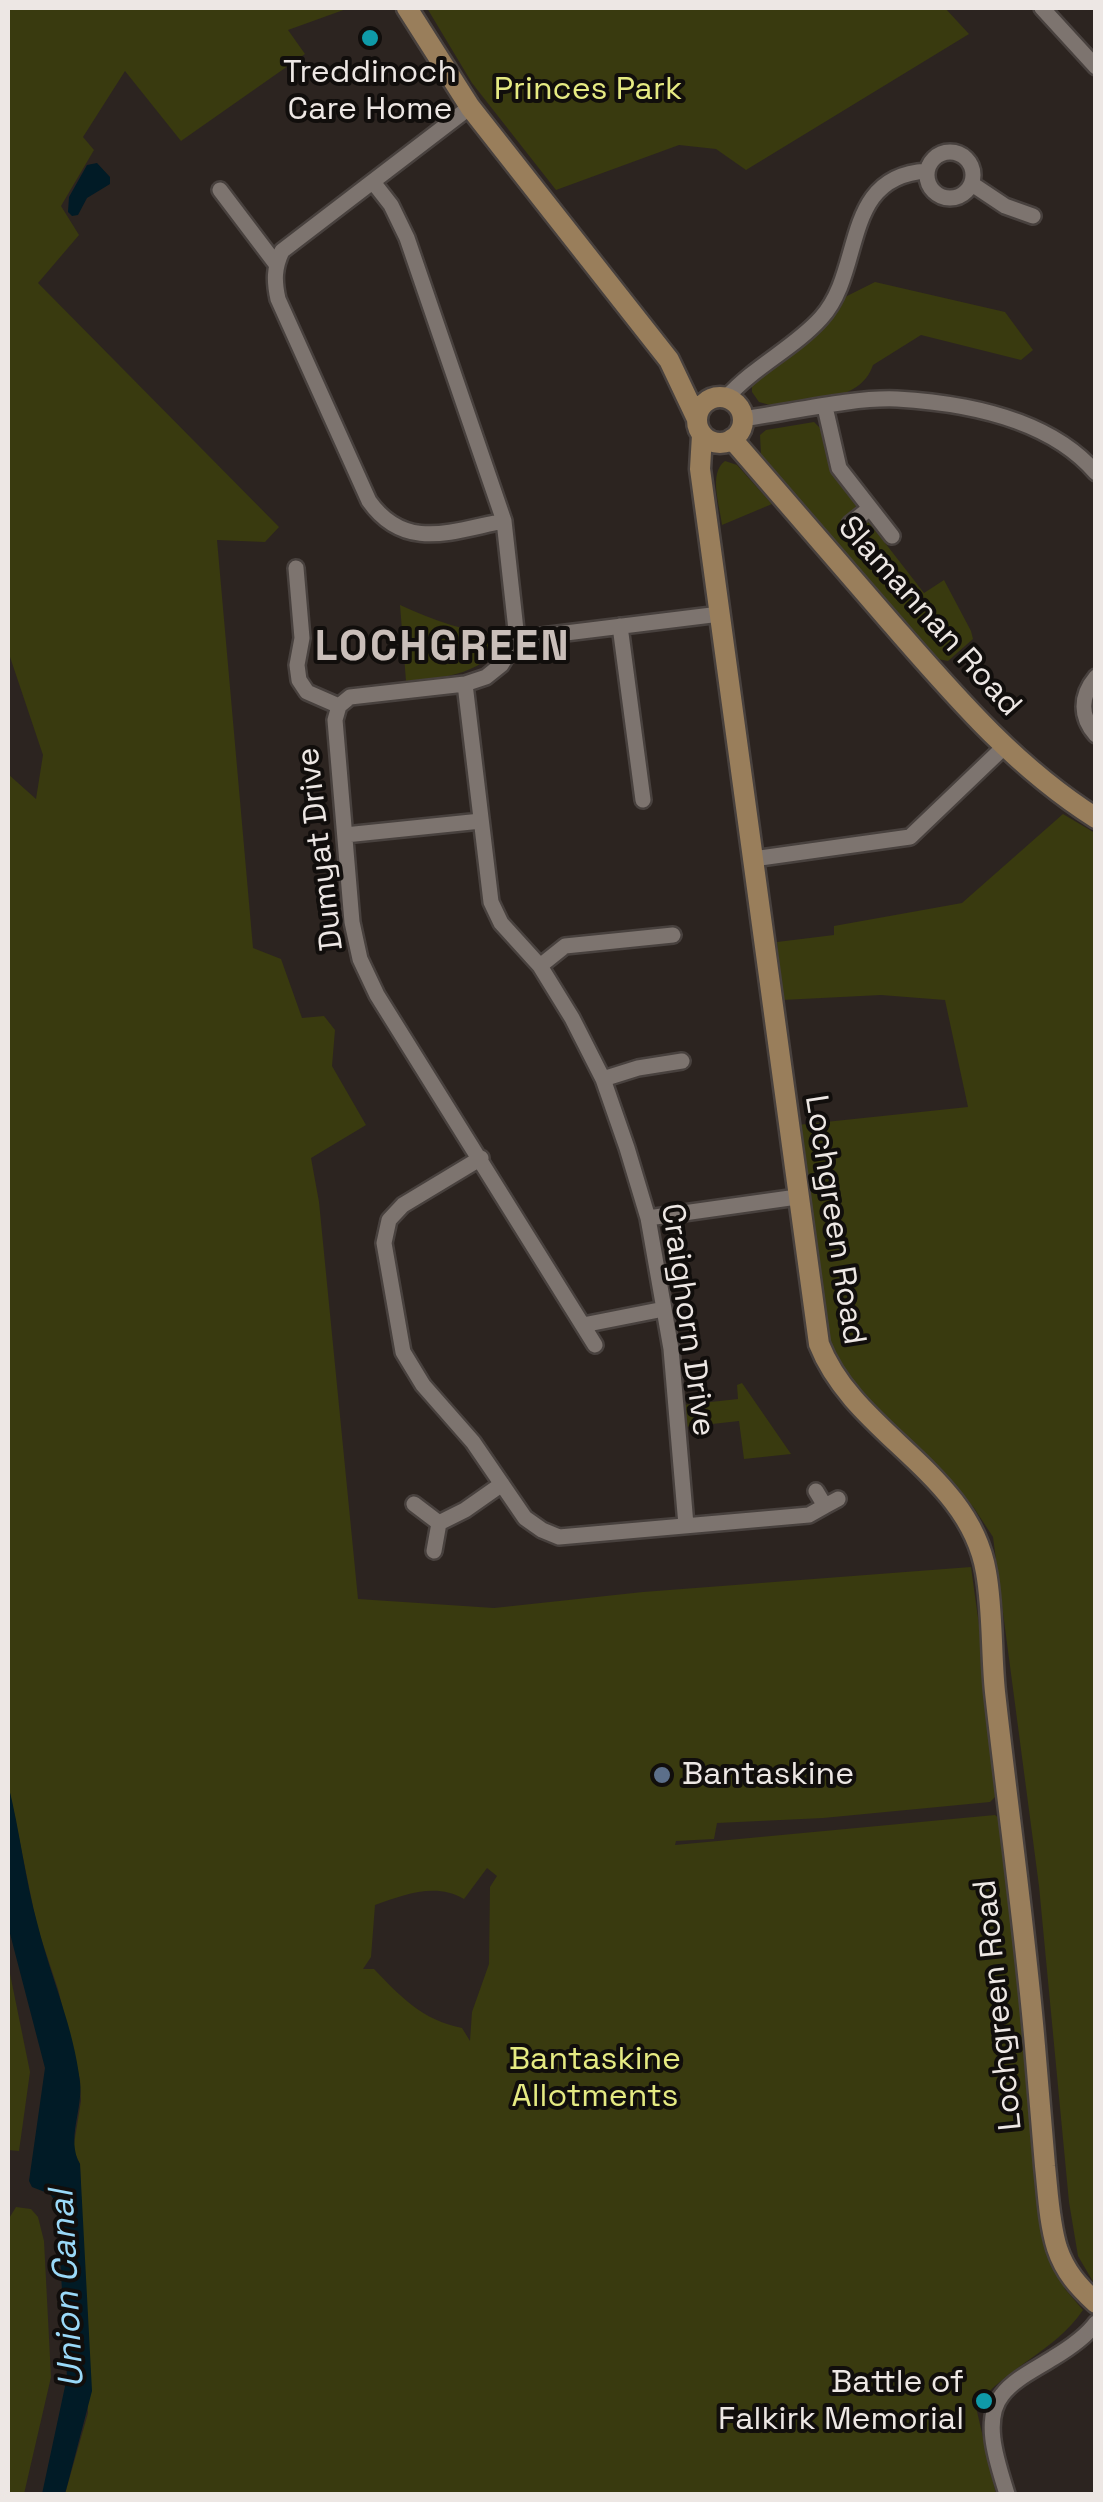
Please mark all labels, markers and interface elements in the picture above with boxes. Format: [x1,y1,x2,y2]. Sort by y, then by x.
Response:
marker: Treddinoch Care Home [359,27,381,49]
place label: Treddinoch Care Home [283,54,457,129]
park label: Princes Park [494,71,682,109]
street label: Slamannan Road [829,509,1029,725]
district label: LOCHGREEN [315,624,571,674]
street label: Dumyat Drive [289,745,353,953]
street label: Lochgreen Road [795,1092,873,1348]
street label: Craighorn Drive [652,1201,722,1439]
place label: Bantaskine [682,1756,854,1794]
marker: Bantaskine [651,1764,673,1786]
street label: Lochgreen Road [967,1878,1031,2132]
park label: Bantaskine Allotments [509,2041,681,2116]
water label: Union Canal [42,2189,94,2389]
place label: Battle of Falkirk Memorial [718,2364,964,2439]
marker: Battle of Falkirk Memorial [973,2390,995,2412]

